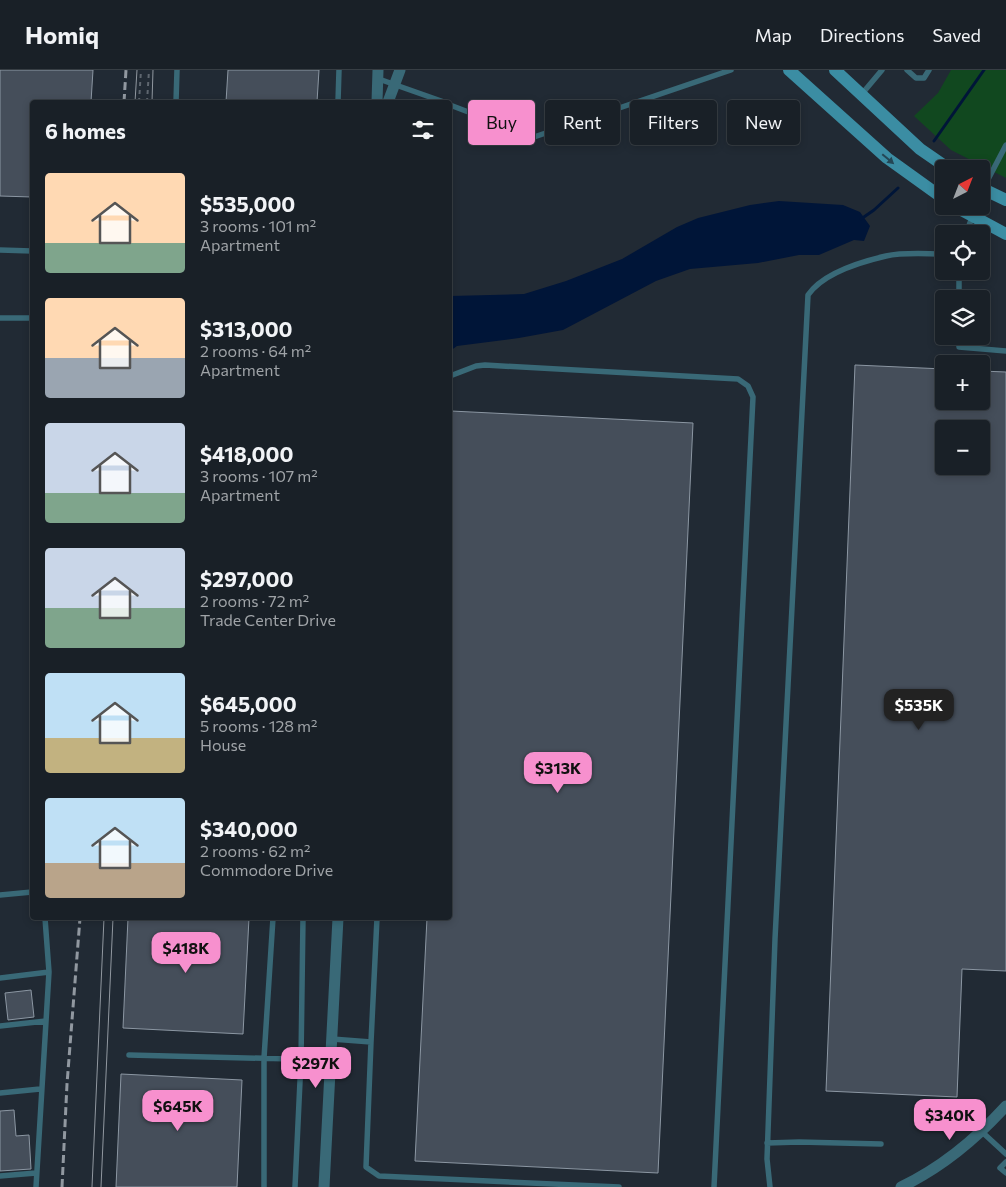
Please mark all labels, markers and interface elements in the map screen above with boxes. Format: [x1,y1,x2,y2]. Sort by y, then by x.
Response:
text: Homiq [25,20,99,49]
text: Map [755,24,792,46]
text: Directions [820,24,904,46]
text: Saved [932,24,981,46]
chip: Buy [468,100,535,145]
chip: Rent [545,100,620,145]
chip: Filters [630,100,717,145]
chip: New [727,100,800,145]
icon: filters [409,116,437,144]
text: 6 homes [45,118,126,143]
one-way arrow [881,153,894,164]
north arrow [935,160,990,215]
map controls [935,160,990,475]
text: $535,000 [200,191,295,216]
icon: home [85,193,145,253]
text: 3 rooms · 101 m² [200,216,316,235]
button: locate [935,225,990,280]
text: Apartment [200,235,280,254]
button: layers [935,290,990,345]
text: $313,000 [200,316,293,341]
icon: home [85,318,145,378]
text: 2 rooms · 64 m² [200,341,311,360]
button: + [935,355,990,410]
text: Apartment [200,360,280,379]
button: − [935,420,990,475]
text: $418,000 [200,441,293,466]
icon: home [85,443,145,503]
text: 3 rooms · 107 m² [200,466,318,485]
text: Apartment [200,485,280,504]
text: $297,000 [200,566,293,591]
icon: home [85,568,145,628]
text: 2 rooms · 72 m² [200,591,309,610]
text: Trade Center Drive [200,610,336,629]
pin: $535K [884,688,954,731]
text: $645,000 [200,691,297,716]
icon: home [85,693,145,753]
text: $535K [895,695,943,714]
text: 5 rooms · 128 m² [200,716,317,735]
text: House [200,735,246,754]
pin: $313K [523,752,593,794]
text: $313K [535,758,581,777]
text: $340,000 [200,816,298,841]
icon: home [85,818,145,878]
text: 2 rooms · 62 m² [200,841,310,860]
text: Commodore Drive [200,860,333,879]
pin: $418K [151,932,221,974]
text: $418K [163,938,209,957]
pin: $297K [281,1046,351,1089]
text: $297K [292,1053,340,1072]
pin: $645K [143,1090,213,1132]
text: $645K [153,1096,203,1115]
pin: $340K [915,1098,985,1141]
text: $340K [925,1105,975,1124]

